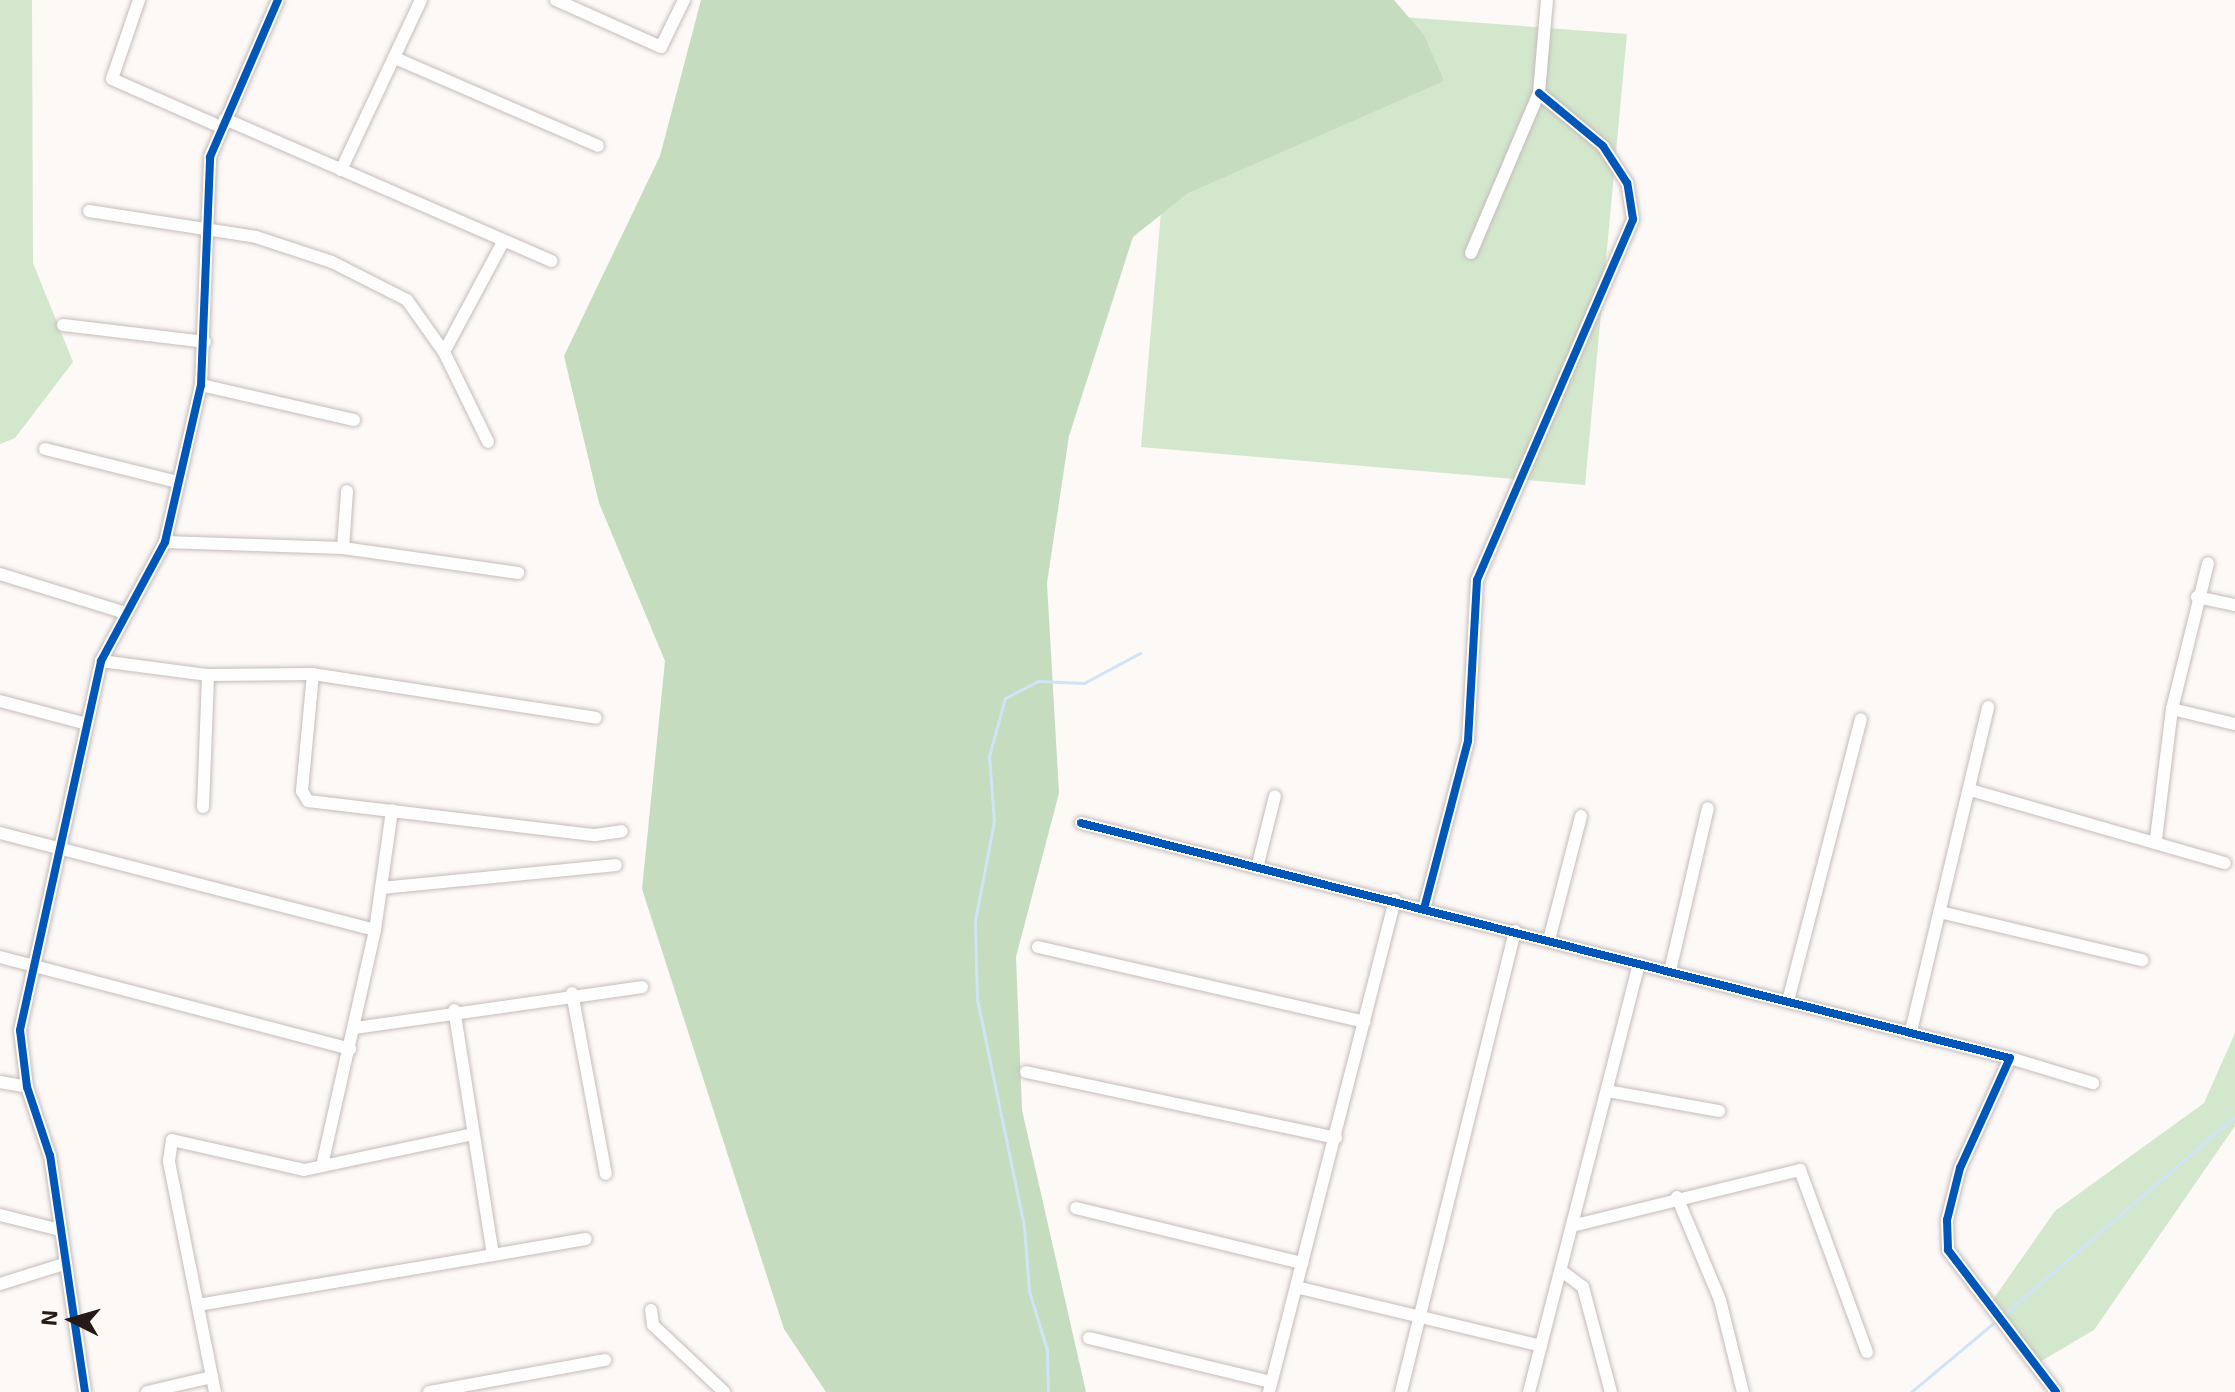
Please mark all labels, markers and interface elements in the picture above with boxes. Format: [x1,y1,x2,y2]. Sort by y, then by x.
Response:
north arrow [32,1280,112,1360]
text: N [34,1309,62,1327]

